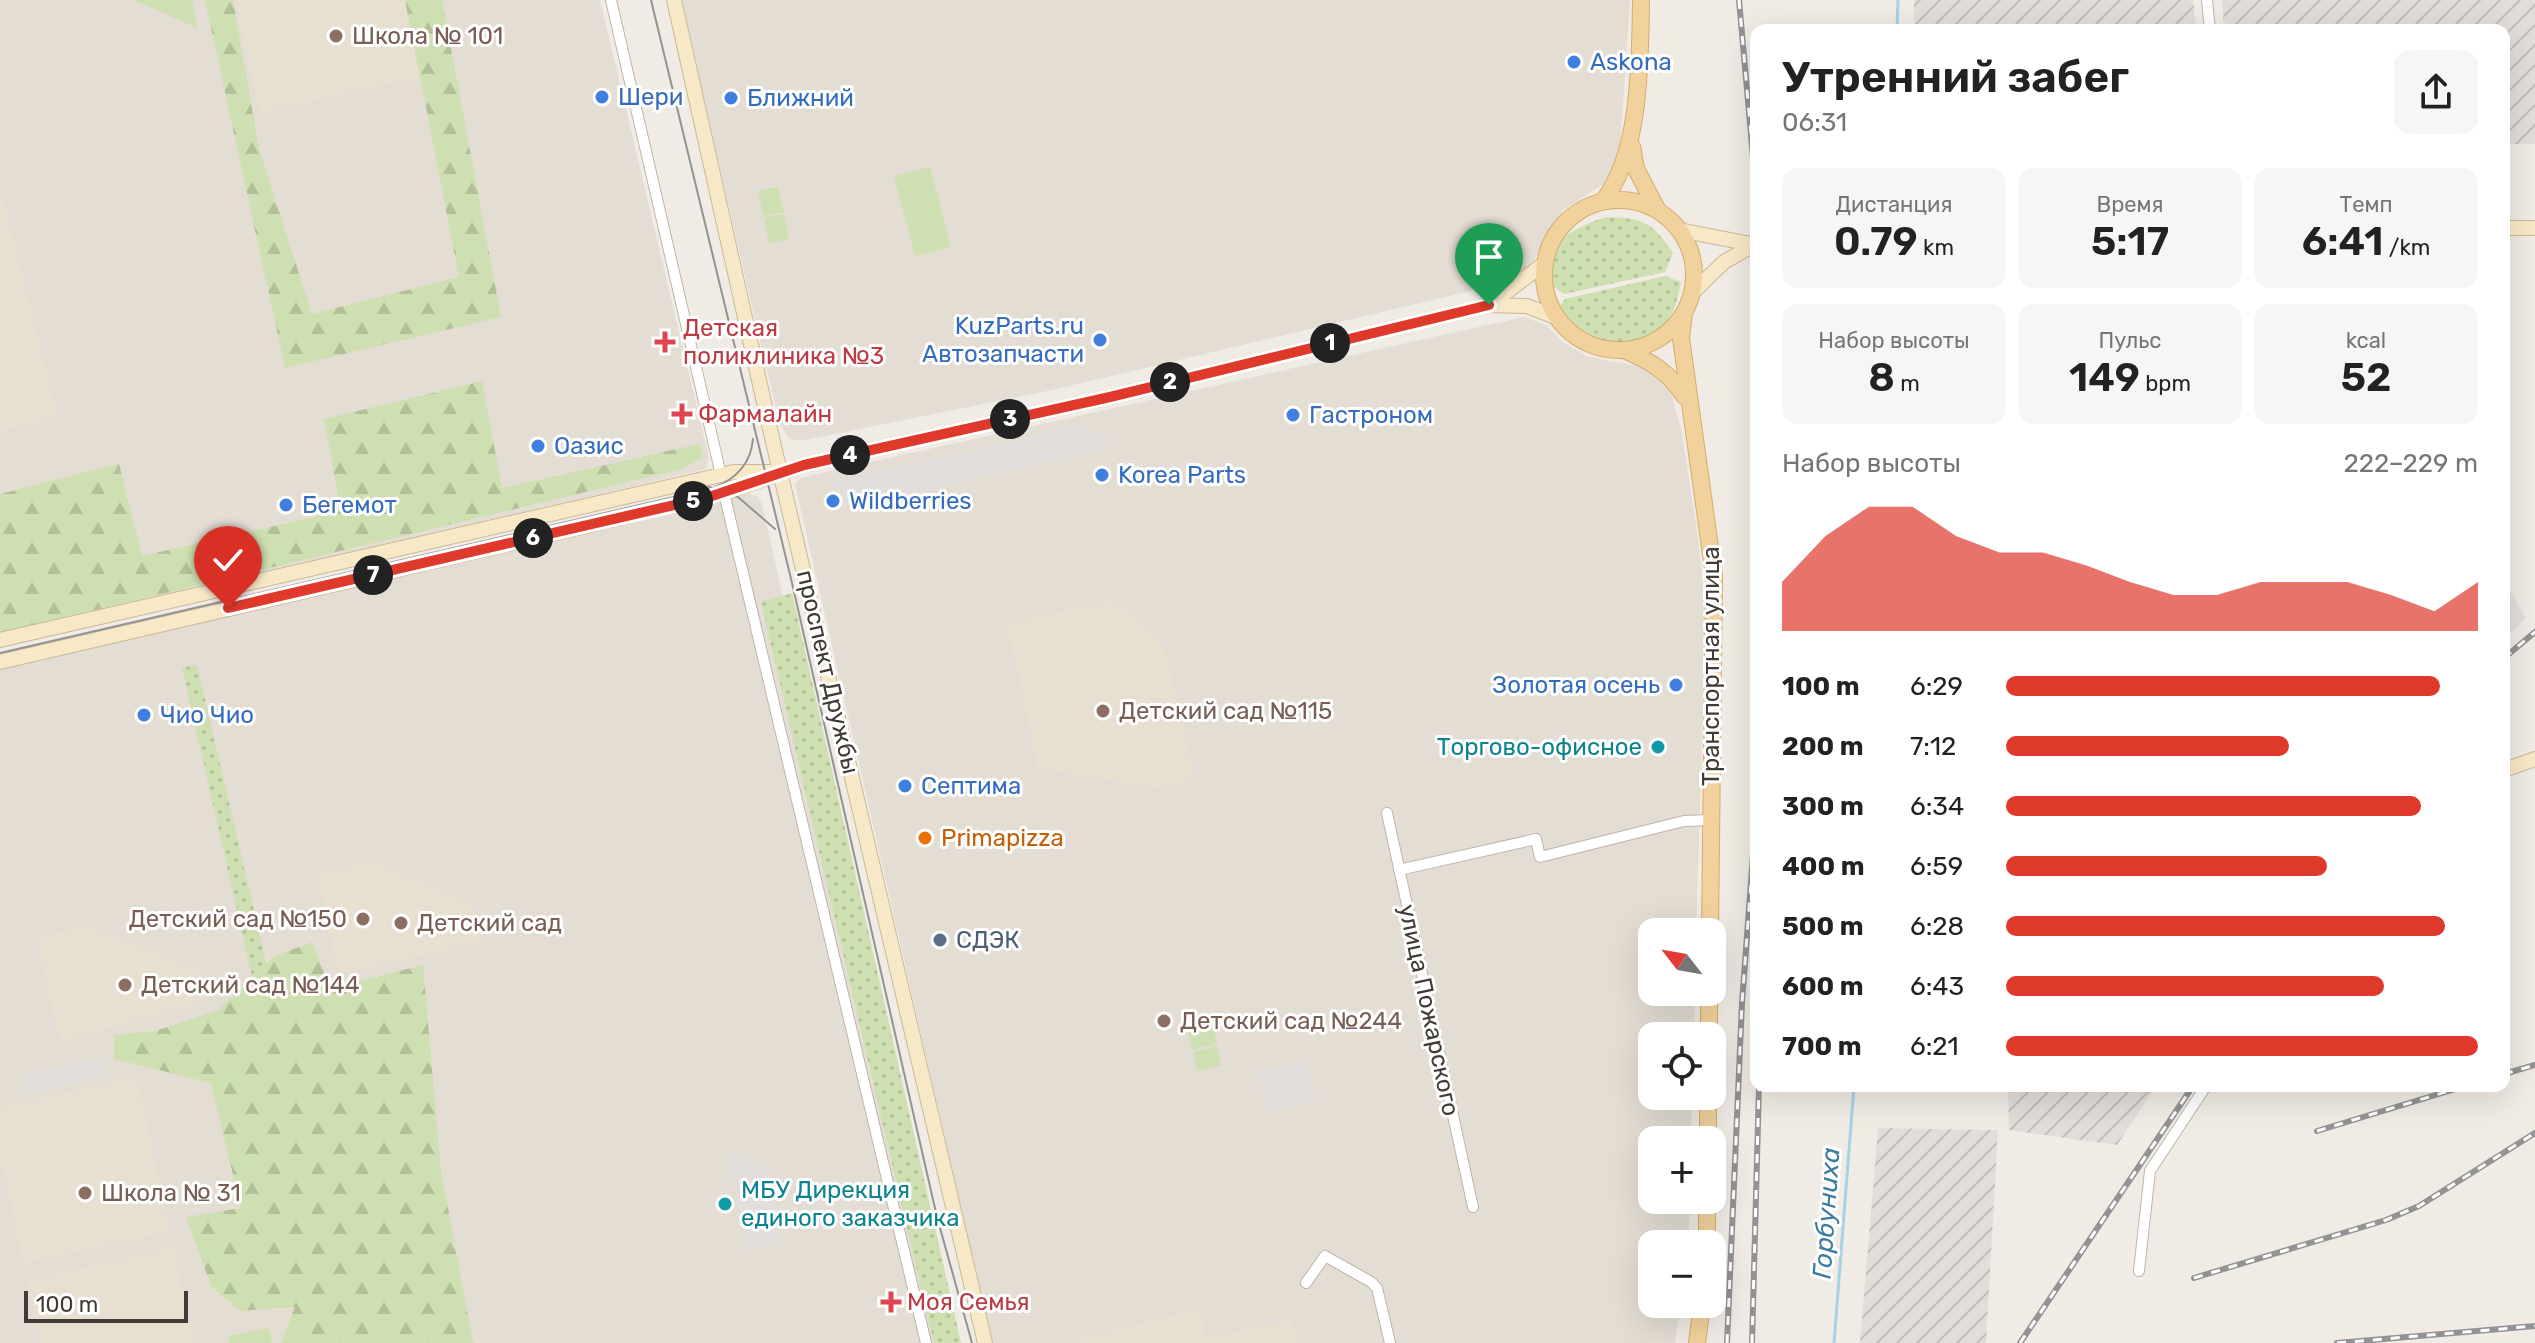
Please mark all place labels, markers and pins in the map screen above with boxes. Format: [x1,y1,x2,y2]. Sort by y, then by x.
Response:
place label: Школа № 101 [352,22,503,50]
marker: Школа № 101 [327,27,345,45]
place label: Askona [1590,48,1672,76]
marker: Askona [1565,53,1583,71]
place label: Шери [618,83,683,111]
place label: Ближний [747,84,854,112]
marker: Шери [593,88,611,106]
marker: Ближний [722,89,740,107]
pin [1455,223,1523,305]
place label: KuzParts.ru Автозапчасти [922,312,1084,368]
place label: Детская поликлиника №3 [683,314,884,370]
pin: 1 [1310,323,1350,363]
marker: Детская поликлиника №3 [654,331,676,353]
marker: KuzParts.ru Автозапчасти [1091,331,1109,349]
pin: 2 [1150,362,1190,402]
pin: 3 [990,399,1030,439]
place label: Фармалайн [698,400,832,428]
place label: Гастроном [1309,401,1433,429]
marker: Фармалайн [673,405,691,423]
marker: Гастроном [1284,406,1302,424]
place label: Оазис [554,432,624,460]
pin: 4 [830,435,870,475]
marker: Оазис [529,437,547,455]
place label: Korea Parts [1118,461,1246,489]
marker: Korea Parts [1093,466,1111,484]
pin: 5 [673,481,713,521]
place label: Wildberries [849,487,972,515]
place label: Бегемот [302,491,397,519]
marker: Wildberries [824,492,842,510]
marker: Бегемот [277,496,295,514]
pin: 6 [513,518,553,558]
pin [194,526,262,608]
pin: 7 [353,555,393,595]
place label: Золотая осень [1492,671,1660,699]
marker: Золотая осень [1667,676,1685,694]
place label: Детский сад №115 [1119,697,1332,725]
place label: Чио Чио [160,701,254,729]
marker: Детский сад №115 [1094,702,1112,720]
marker: Чио Чио [135,706,153,724]
place label: Торгово-офисное [1437,733,1642,761]
marker: Торгово-офисное [1649,738,1667,756]
place label: Септима [921,772,1021,800]
marker: Септима [896,777,914,795]
place label: Primapizza [941,824,1064,852]
marker: Primapizza [916,829,934,847]
place label: Детский сад №150 [129,905,347,933]
place label: Детский сад [417,909,562,937]
marker: Детский сад №150 [354,910,372,928]
marker: Детский сад [392,914,410,932]
place label: СДЭК [956,926,1020,954]
marker: СДЭК [931,931,949,949]
place label: Детский сад №144 [141,971,360,999]
marker: Детский сад №144 [116,976,134,994]
place label: Детский сад №244 [1180,1007,1402,1035]
marker: Детский сад №244 [1155,1012,1173,1030]
place label: МБУ Дирекция единого заказчика [741,1176,959,1232]
place label: Школа № 31 [101,1179,241,1207]
marker: Школа № 31 [76,1184,94,1202]
marker: МБУ Дирекция единого заказчика [716,1195,734,1213]
place label: Моя Семья [907,1288,1030,1316]
marker: Моя Семья [882,1293,900,1311]

